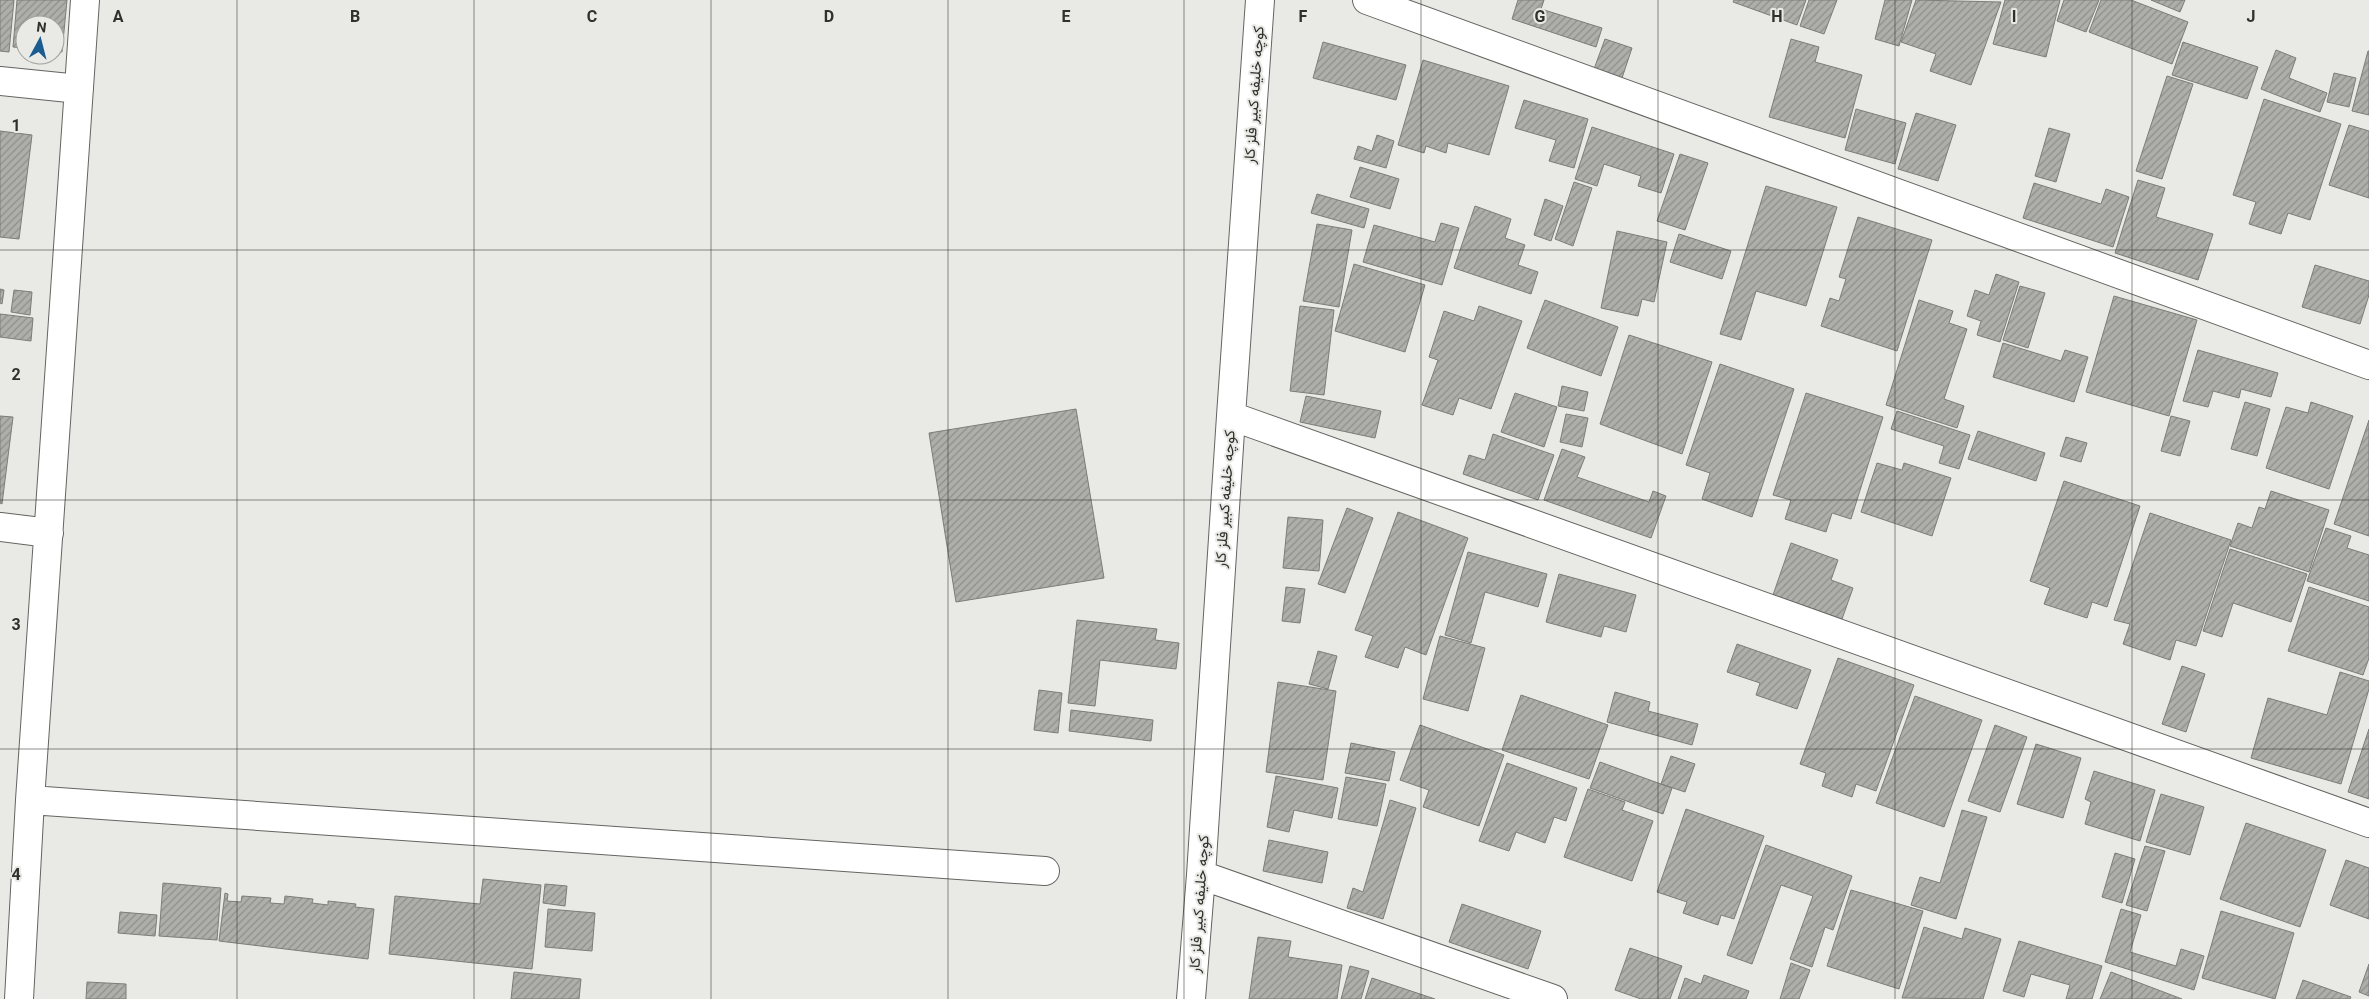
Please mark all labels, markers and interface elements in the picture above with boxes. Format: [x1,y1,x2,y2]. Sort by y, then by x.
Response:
text: A [113,7,124,26]
text: B [350,7,360,26]
text: C [587,7,597,26]
text: D [824,7,834,26]
text: E [1062,7,1071,26]
text: F [1299,7,1308,26]
text: G [1535,7,1546,26]
text: H [1771,7,1783,26]
text: I [2012,7,2016,26]
text: J [2247,7,2255,26]
north arrow [15,15,65,65]
text: N [36,19,47,36]
street label: کوچه خلیفه کبیر فلز کار [1240,25,1269,166]
text: 1 [11,116,21,135]
text: 2 [11,365,21,384]
street label: کوچه خلیفه کبیر فلز کار [1211,429,1240,570]
text: 3 [11,615,21,634]
street label: کوچه خلیفه کبیر فلز کار [1185,834,1214,975]
text: 4 [11,865,21,884]

